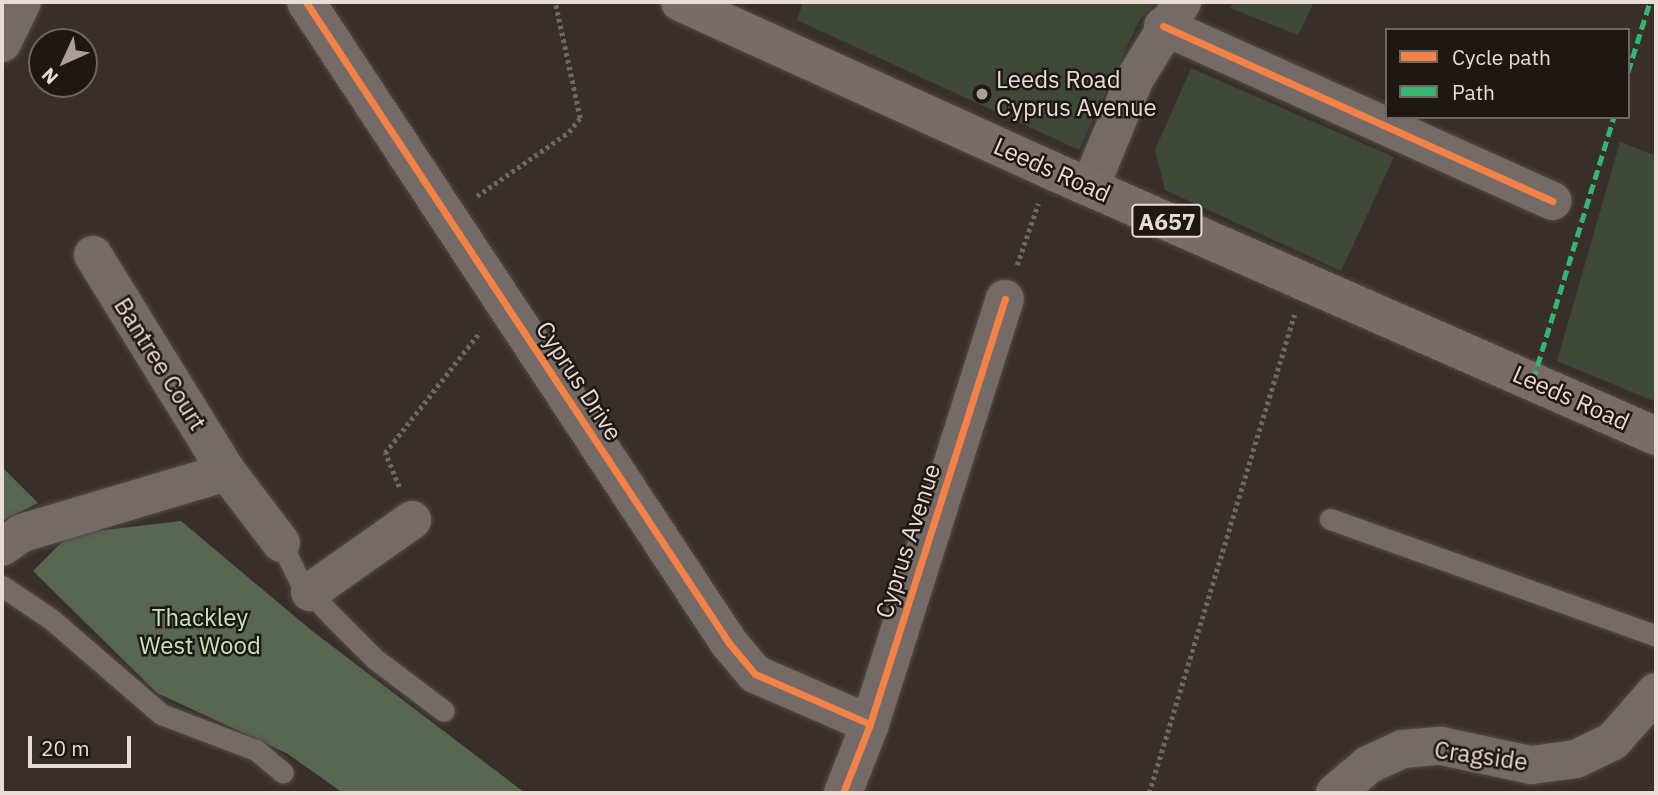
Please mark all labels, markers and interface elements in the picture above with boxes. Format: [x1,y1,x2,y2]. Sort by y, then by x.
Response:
north arrow [28,28,98,98]
legend [1385,28,1630,119]
text: Cycle path [1452,43,1551,71]
text: N [36,63,63,90]
place label: Leeds Road Cyprus Avenue [996,66,1157,122]
text: Path [1452,78,1495,106]
marker: Leeds Road Cyprus Avenue [974,86,990,102]
street label: Leeds Road [989,132,1115,208]
road number: A657 [1130,202,1204,241]
street label: Bantree Court [108,293,212,435]
street label: Cyprus Drive [530,316,628,446]
street label: Leeds Road [1508,360,1634,436]
street label: Cyprus Avenue [869,460,947,622]
park label: Thackley West Wood [139,604,261,660]
scale bar [32,722,135,766]
text: 20 m [41,734,90,762]
street label: Cragside [1433,735,1529,777]

